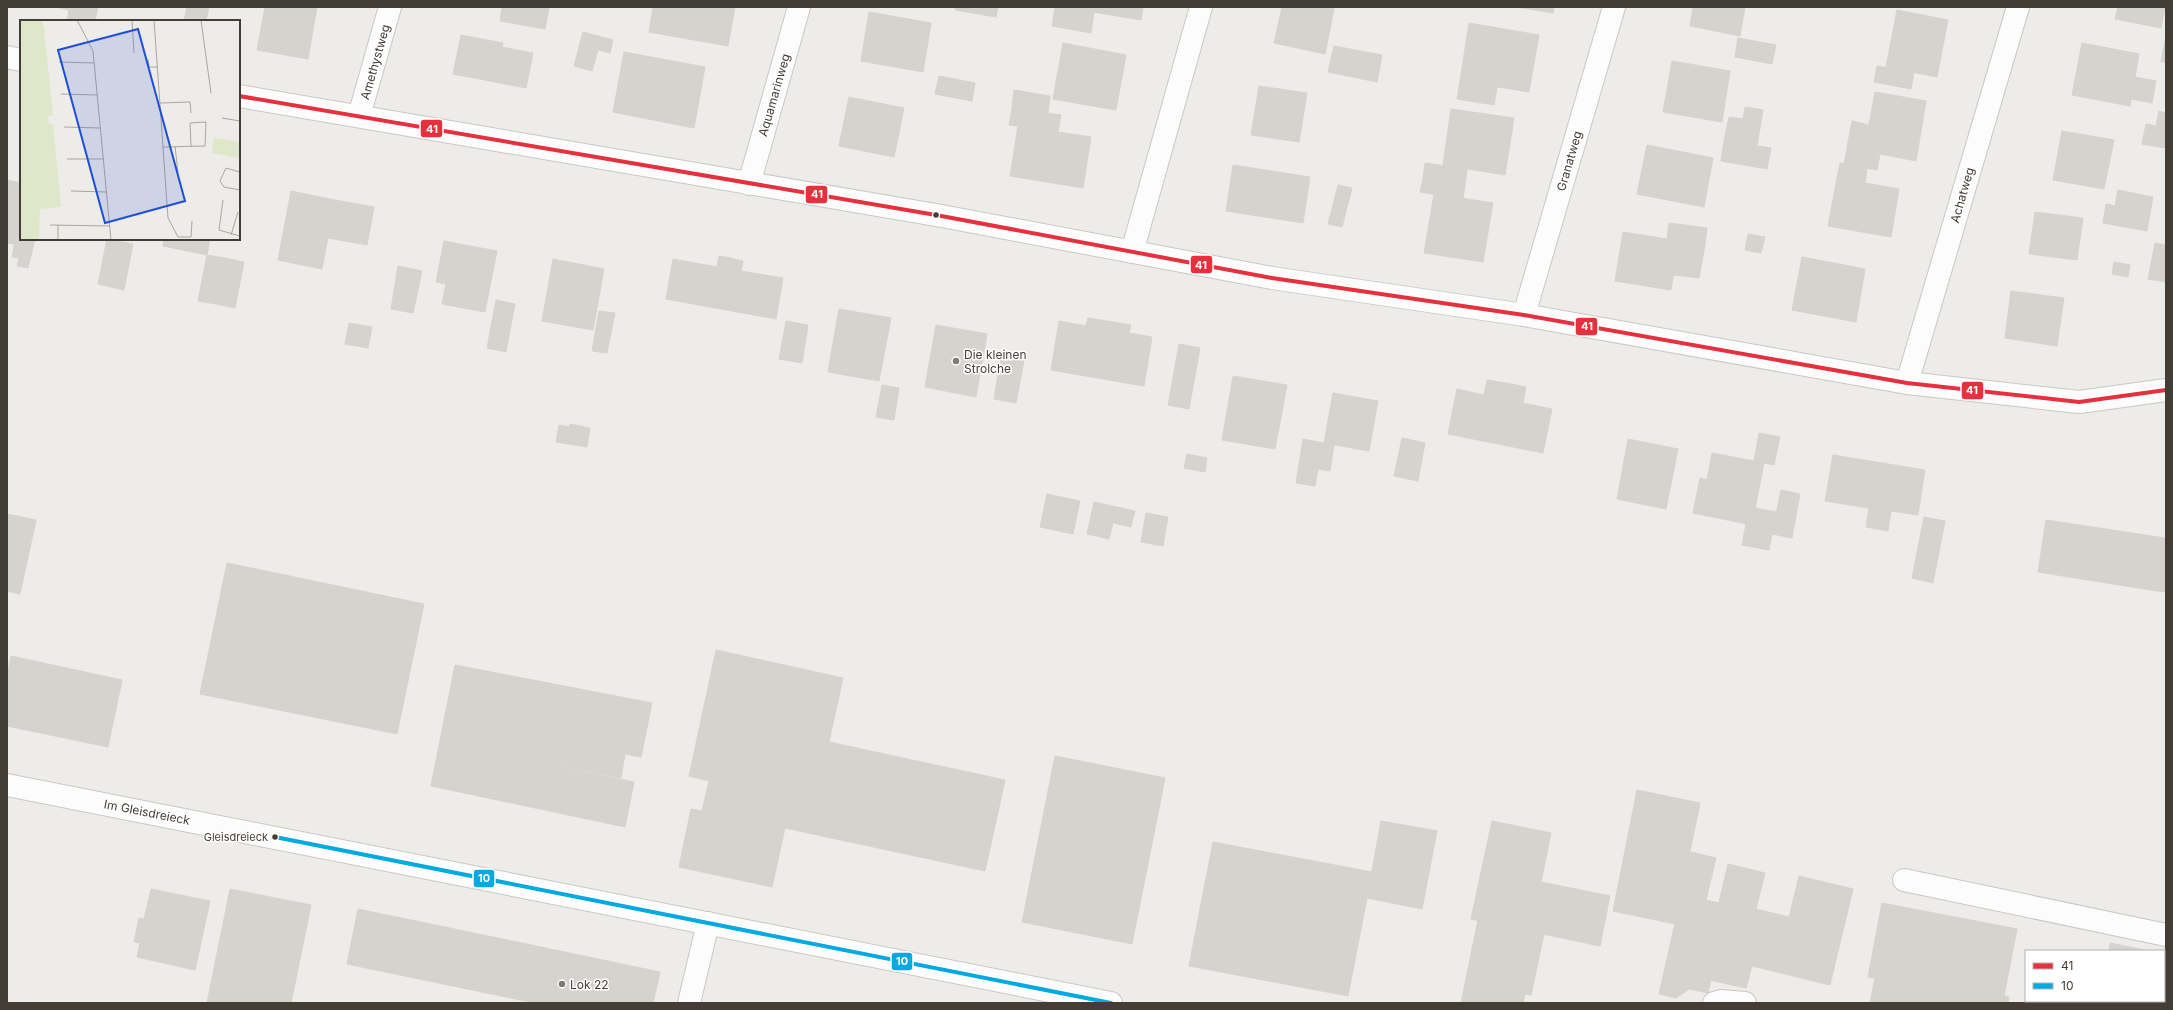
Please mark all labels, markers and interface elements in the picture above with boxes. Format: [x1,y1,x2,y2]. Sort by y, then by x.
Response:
inset map [20,20,240,240]
street label: Amethystweg [357,23,393,101]
street label: Aquamarinweg [755,52,793,138]
line badge: 41 [420,119,443,138]
text: 41 [426,122,438,136]
street label: Granatweg [1553,129,1585,193]
street label: Achatweg [1947,166,1977,224]
line badge: 41 [805,185,828,204]
text: 41 [811,187,823,201]
unlabelled marker [931,210,941,220]
line badge: 41 [1190,255,1213,274]
text: 41 [1195,258,1207,272]
line badge: 41 [1575,317,1598,336]
text: 41 [1581,319,1593,333]
place label: Die kleinen Strolche [964,347,1027,376]
marker: Die kleinen Strolche [951,356,961,366]
line badge: 41 [1961,381,1984,400]
text: 41 [1966,383,1978,397]
street label: Im Gleisdreieck [103,796,192,828]
place label: Gleisdreieck [204,830,268,844]
marker: Gleisdreieck [270,832,280,842]
line badge: 10 [473,869,495,888]
text: 10 [478,871,490,885]
legend [2025,950,2165,1002]
line badge: 10 [891,952,913,971]
text: 10 [896,954,908,968]
text: 41 [2061,958,2073,973]
place label: Lok 22 [570,977,609,992]
text: 10 [2061,978,2073,993]
marker: Lok 22 [557,979,567,989]

